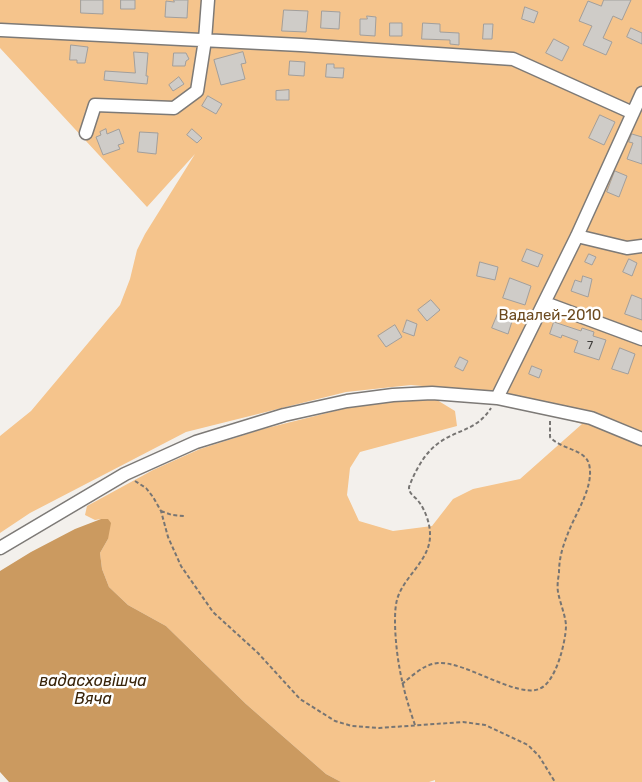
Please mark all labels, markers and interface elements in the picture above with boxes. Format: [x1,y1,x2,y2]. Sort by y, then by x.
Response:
park label: Вадалей-2010 [499,307,601,325]
house number: 7 [587,339,593,353]
water label: вадасховішча Вяча [39,671,147,709]

